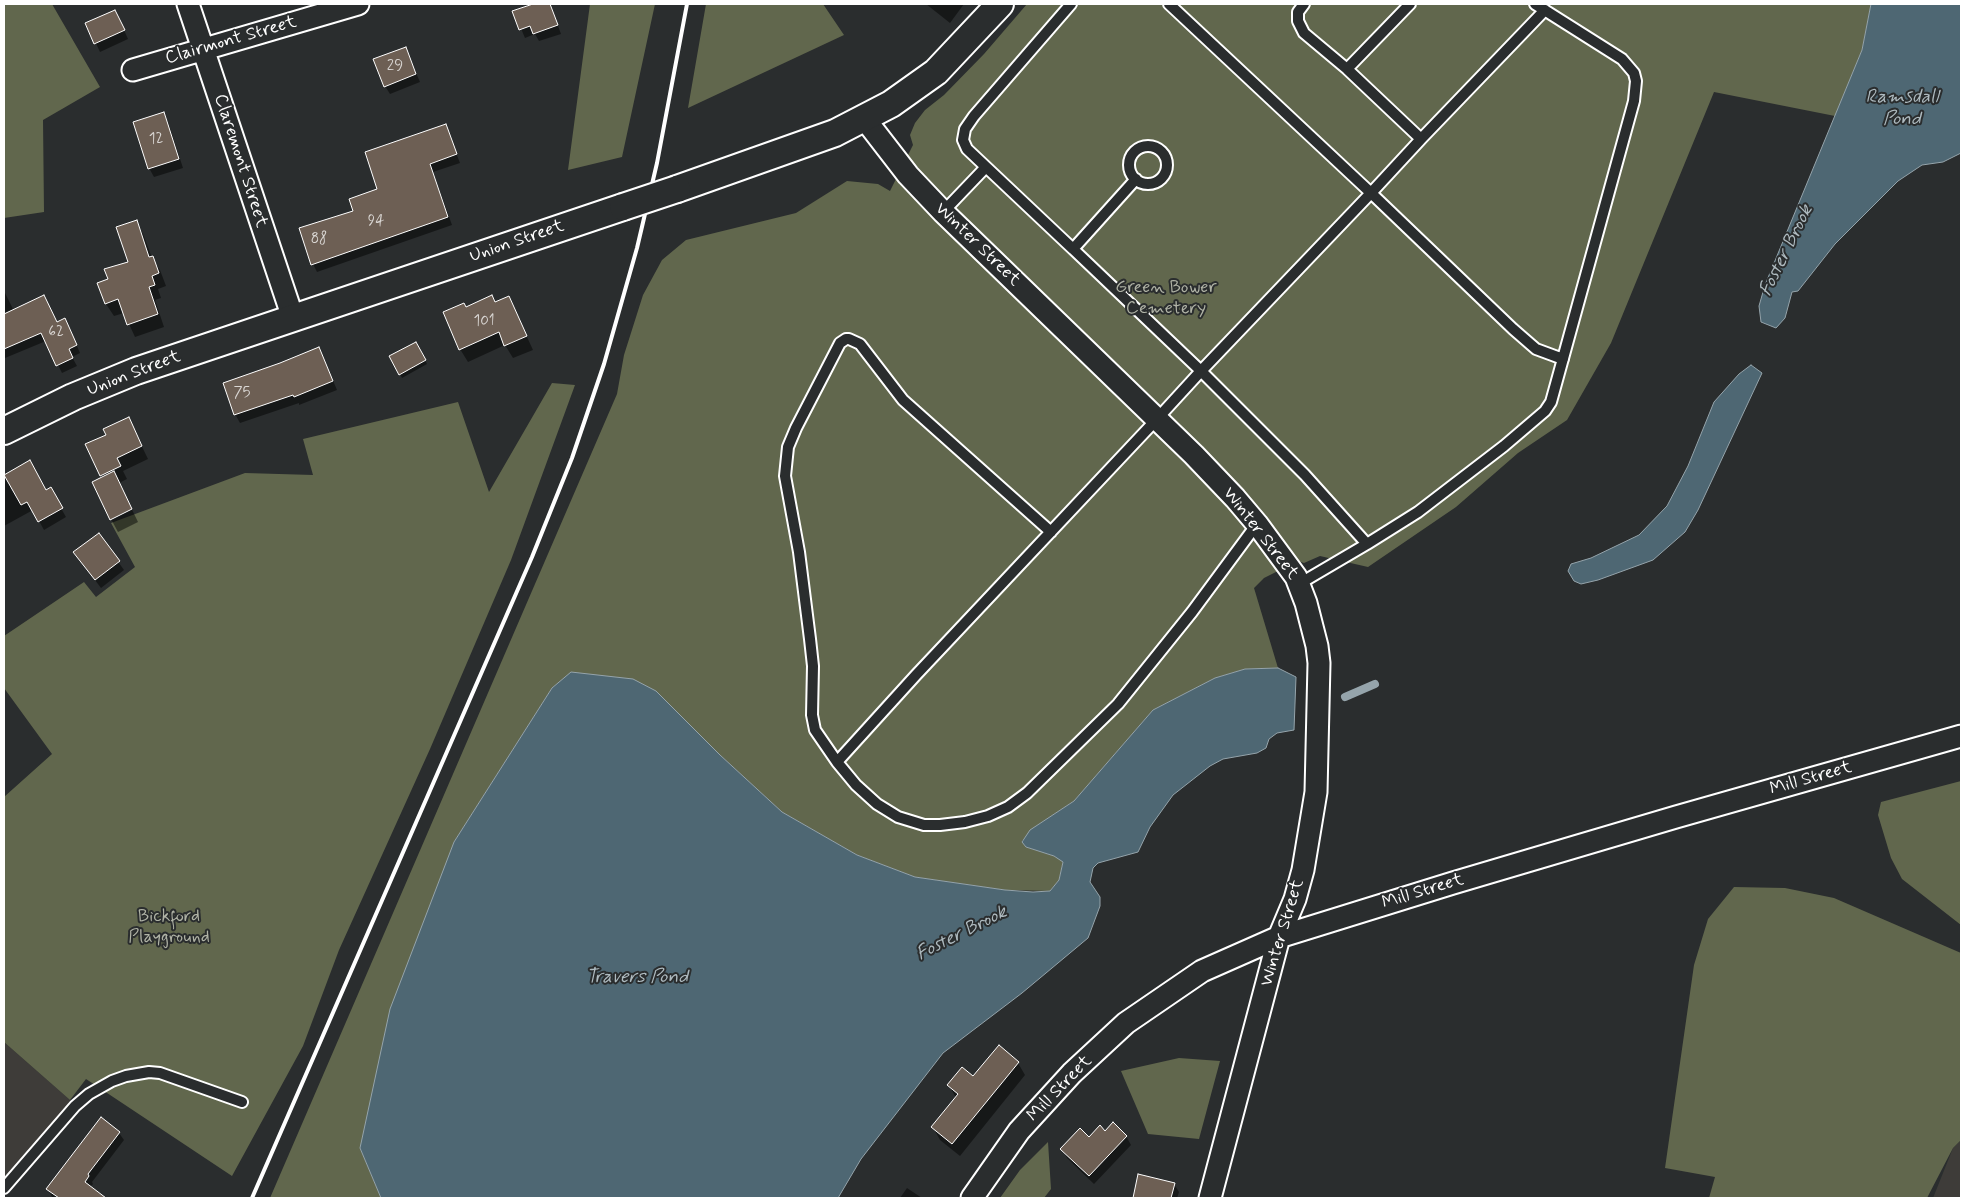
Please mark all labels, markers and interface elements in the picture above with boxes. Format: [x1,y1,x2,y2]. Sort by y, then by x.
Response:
street label: Clairmont Street [163,12,299,70]
house number: 29 [387,58,403,76]
water label: Ramsdall Pond [1866,87,1938,131]
street label: Claremont Street [208,92,272,230]
house number: 12 [149,131,163,149]
street label: Winter Street [930,199,1024,291]
water label: Foster Brook [1755,202,1819,300]
house number: 94 [368,213,384,231]
street label: Union Street [467,216,567,268]
house number: 88 [311,231,327,249]
park label: Green Bower Cemetery [1115,277,1217,320]
house number: 101 [473,313,495,331]
house number: 62 [48,324,64,342]
street label: Union Street [84,346,184,402]
house number: 75 [233,385,251,403]
street label: Winter Street [1217,484,1303,584]
street label: Mill Street [1768,757,1854,801]
street label: Mill Street [1380,869,1466,915]
street label: Winter Street [1256,877,1310,989]
water label: Foster Brook [913,901,1011,967]
park label: Bickford Playground [128,906,210,949]
water label: Travers Pond [586,967,688,989]
street label: Mill Street [1023,1051,1097,1127]

